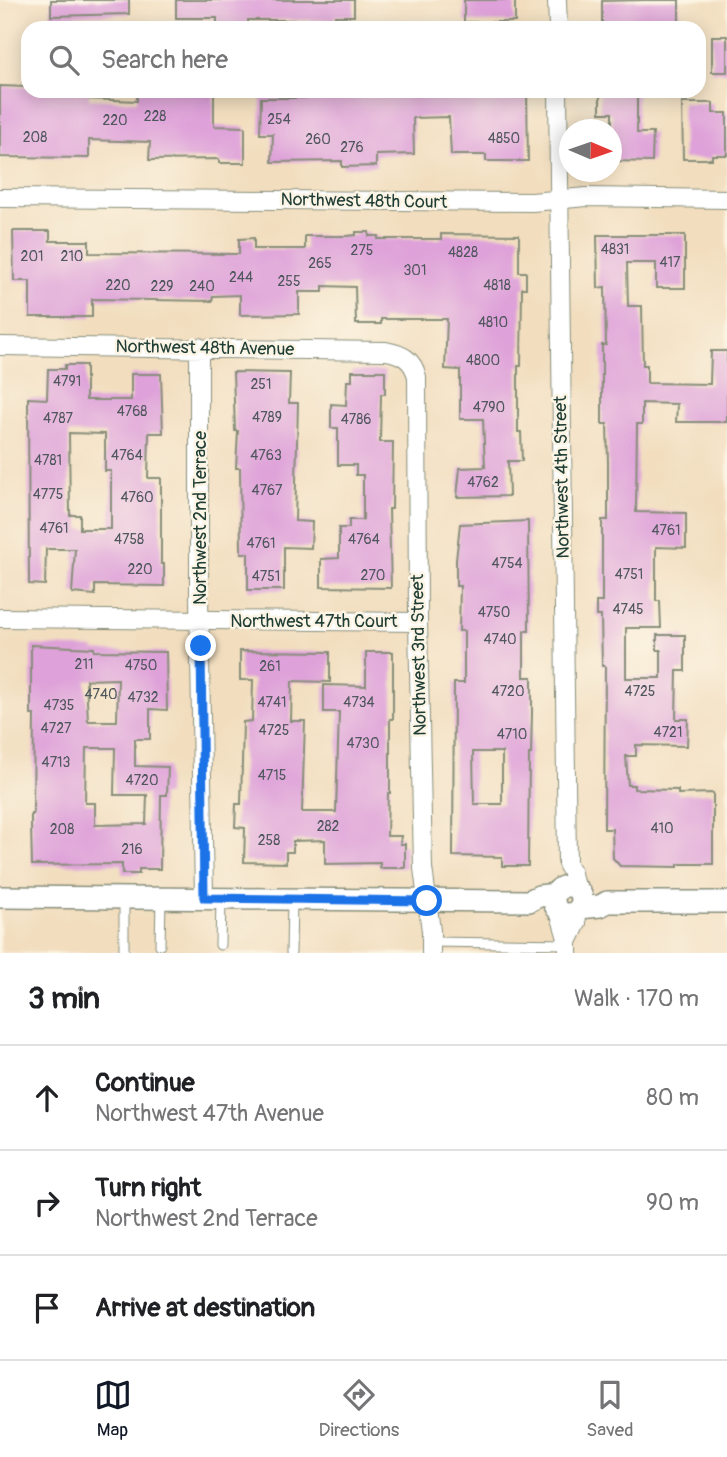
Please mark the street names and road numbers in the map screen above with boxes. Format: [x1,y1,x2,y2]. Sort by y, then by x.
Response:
street label: Northwest 48th Court [280,188,448,214]
street label: Northwest 48th Avenue [115,335,295,361]
street label: Northwest 4th Street [549,395,575,559]
street label: Northwest 2nd Terrace [189,431,212,605]
street label: Northwest 3rd Street [406,573,432,736]
street label: Northwest 47th Court [230,610,398,633]

